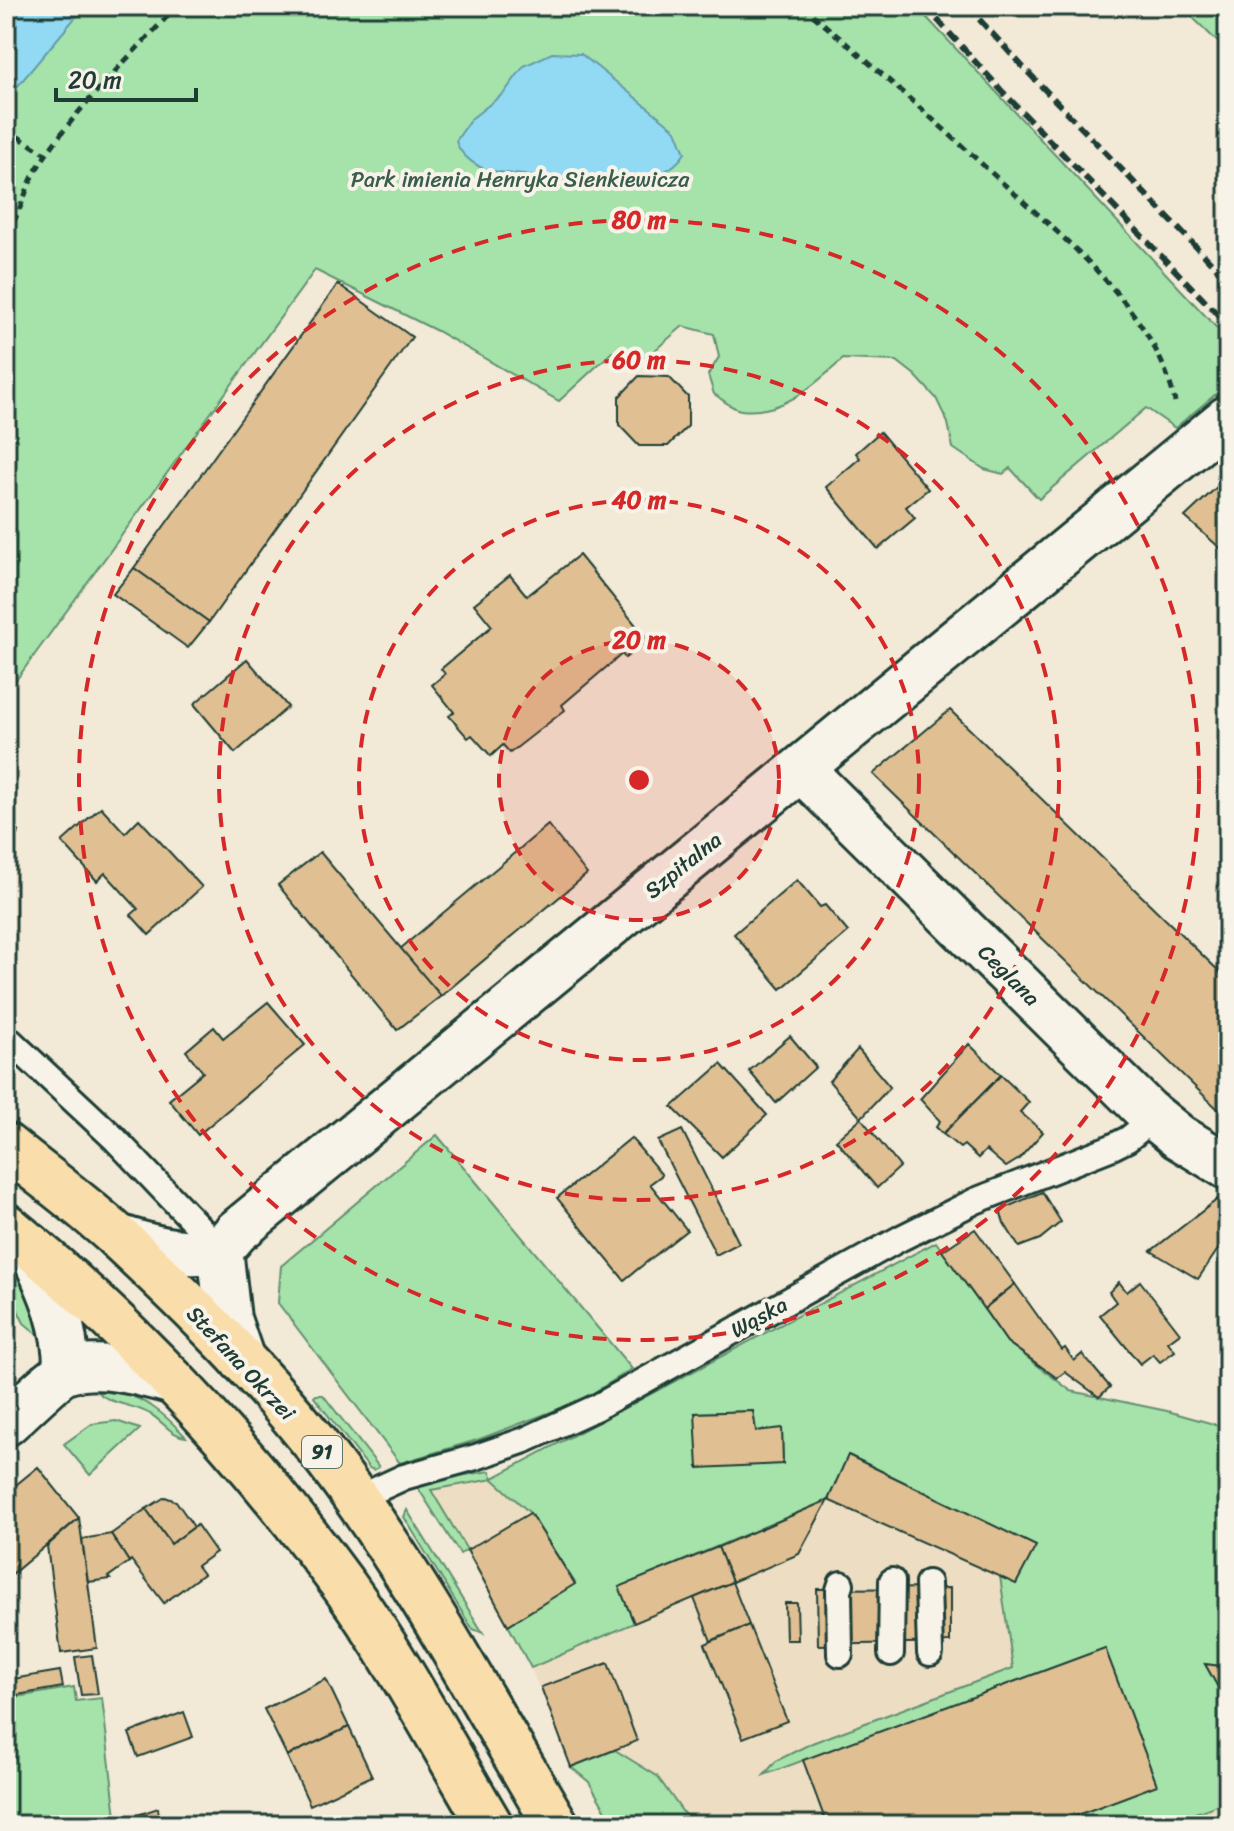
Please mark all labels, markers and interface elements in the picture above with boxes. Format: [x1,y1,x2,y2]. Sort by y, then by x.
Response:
scale bar [56,52,196,102]
text: 20 m [68,59,122,101]
park label: Park imienia Henryka Sienkiewicza [351,160,690,199]
text: 80 m [611,199,667,241]
text: 60 m [611,339,666,381]
text: 40 m [612,479,667,521]
text: 20 m [611,619,666,661]
centre of rings [625,766,653,794]
street label: Szpitalna [635,821,731,909]
street label: Ceglana [968,934,1050,1016]
street label: Wąska [723,1285,795,1349]
street label: Stefana Okrzei [177,1296,306,1431]
road number: 91 [302,1436,342,1468]

